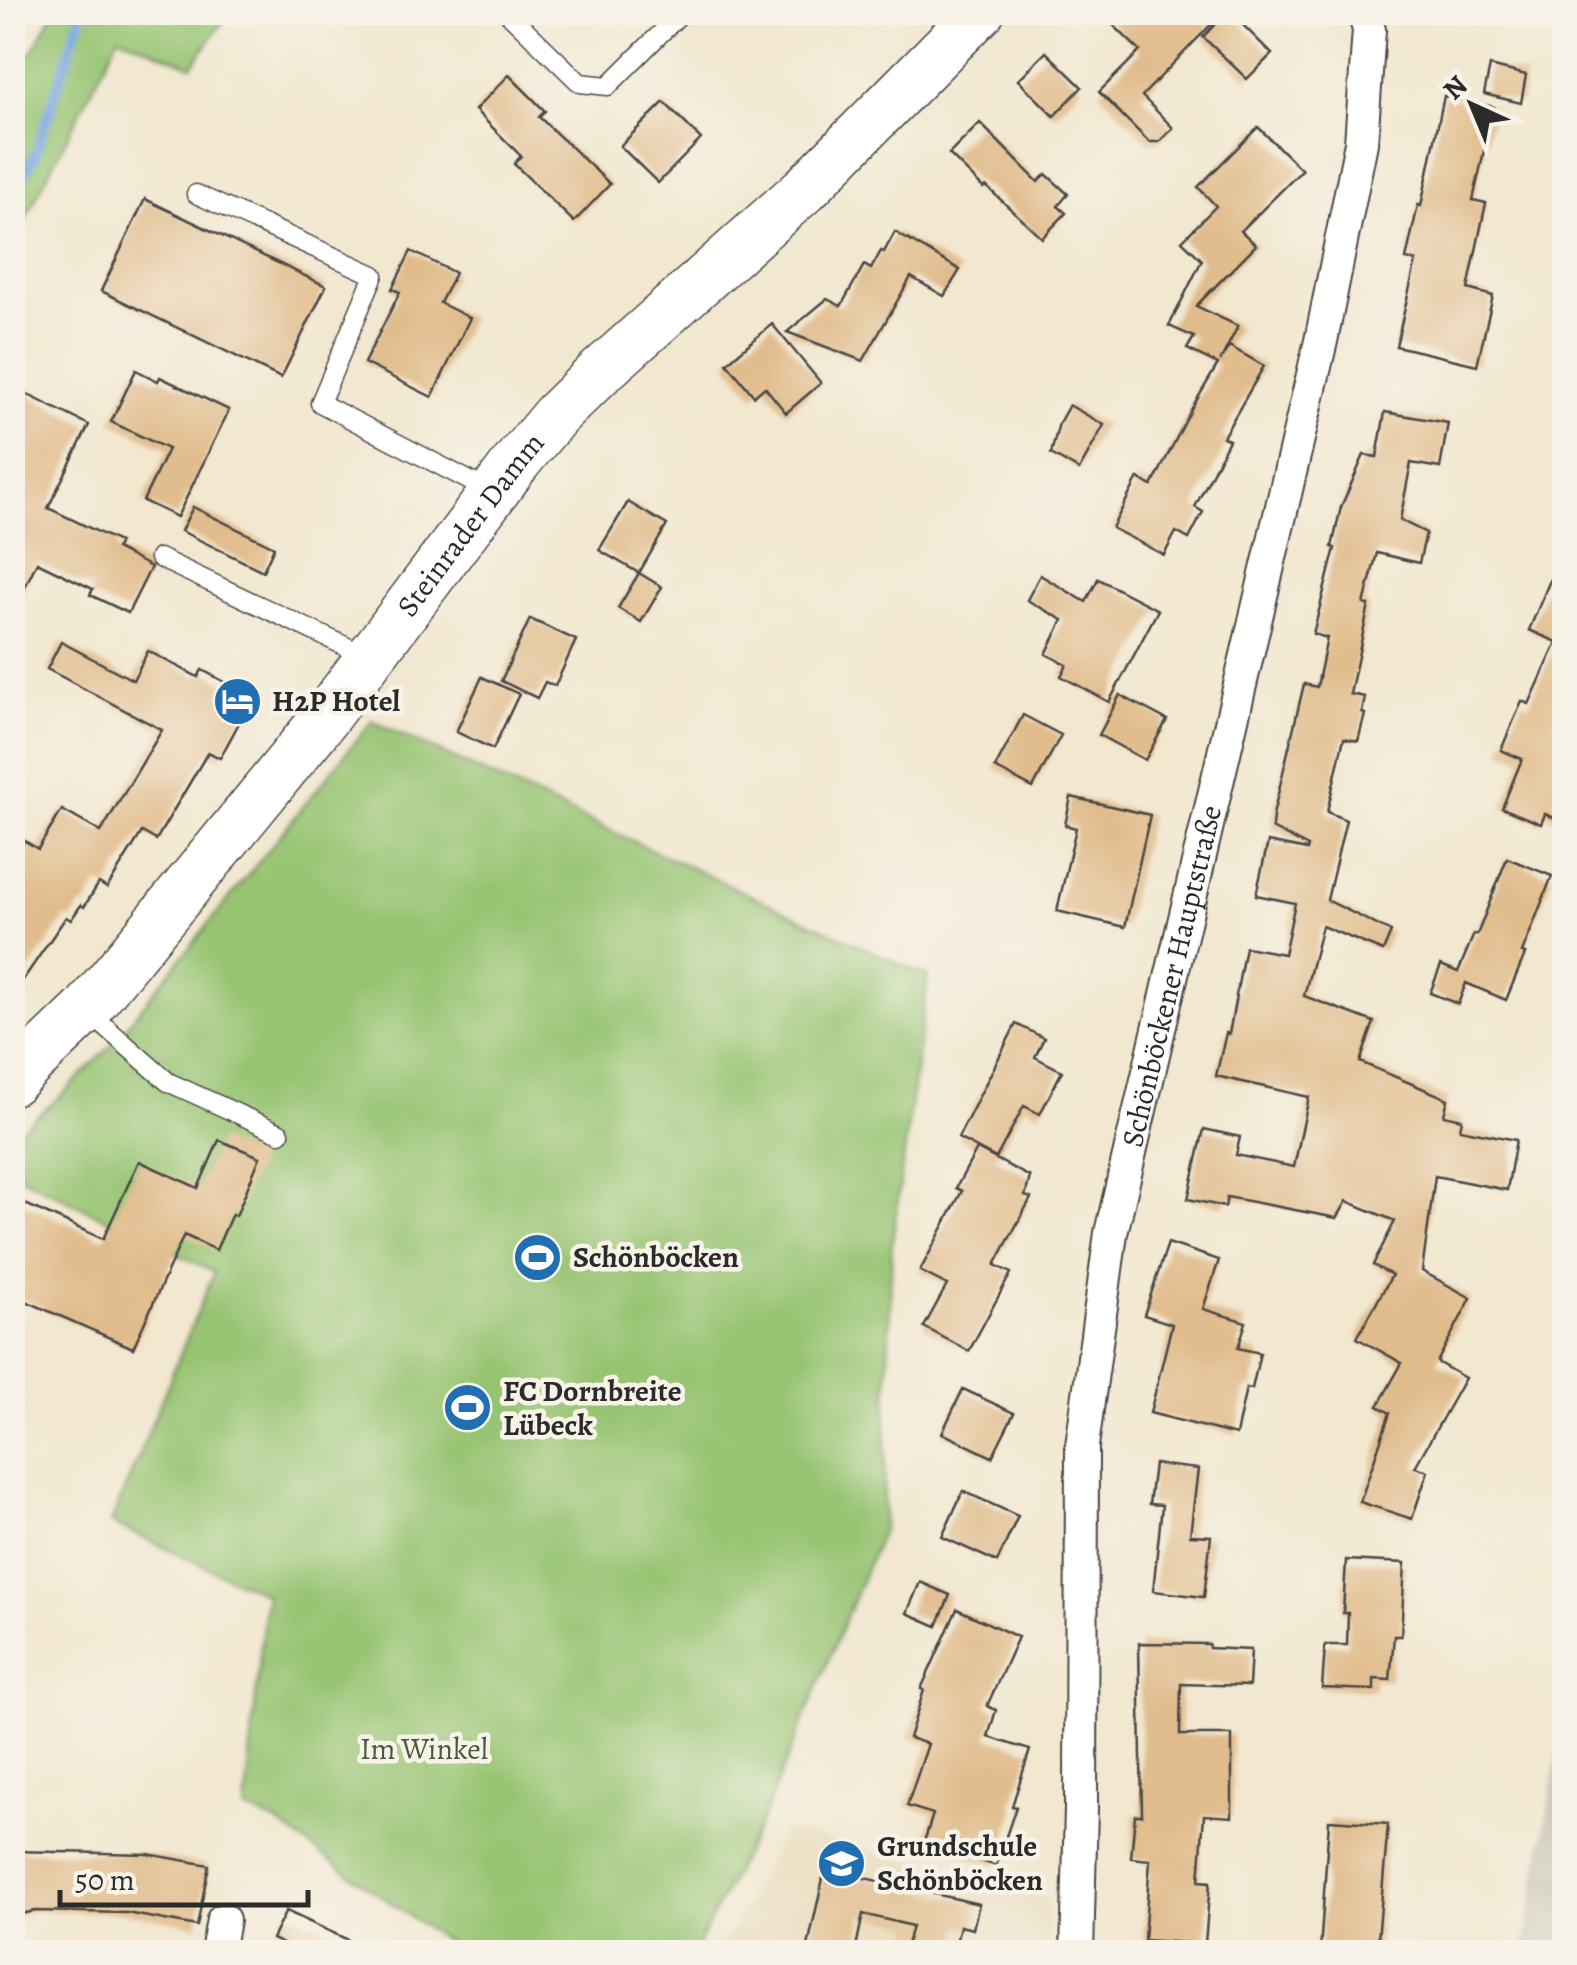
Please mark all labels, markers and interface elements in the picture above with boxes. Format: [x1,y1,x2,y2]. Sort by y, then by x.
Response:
north arrow [1422,55,1522,155]
text: N [1435,67,1476,108]
street label: Steinrader Damm [388,424,553,625]
hotel icon: H2P Hotel [211,675,263,727]
place label: H2P Hotel [272,681,400,721]
street label: Schönböckener Hauptstraße [1112,801,1231,1151]
sports icon: Schönböcken [512,1231,564,1283]
place label: Schönböcken [573,1237,739,1277]
place label: FC Dornbreite Lübeck [503,1371,682,1445]
sports icon: FC Dornbreite Lübeck [442,1382,494,1434]
park label: Im Winkel [360,1729,488,1769]
place label: Grundschule Schönböcken [877,1826,1043,1900]
school or university icon: Grundschule Schönböcken [816,1837,868,1889]
scale bar [60,1845,308,1907]
text: 50 m [75,1860,135,1900]

